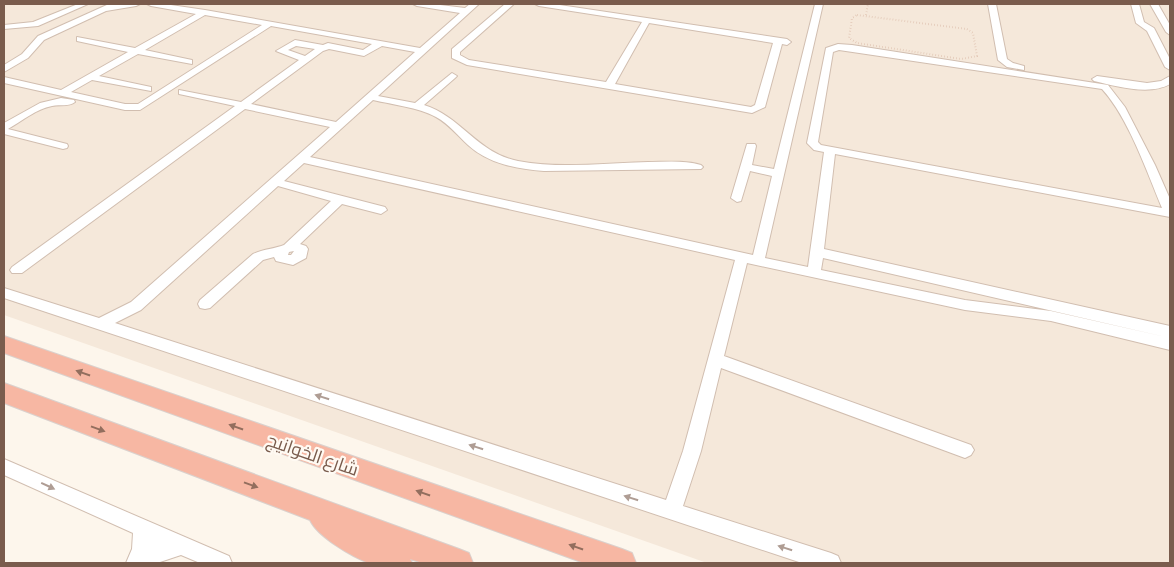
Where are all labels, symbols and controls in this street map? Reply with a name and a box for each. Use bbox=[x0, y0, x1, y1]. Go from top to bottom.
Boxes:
one-way arrow bbox=[75, 369, 90, 377]
one-way arrow bbox=[314, 393, 329, 400]
one-way arrow bbox=[229, 423, 244, 430]
one-way arrow bbox=[91, 426, 106, 433]
street label: شارع الخوانيج bbox=[264, 428, 362, 482]
one-way arrow bbox=[468, 443, 483, 451]
one-way arrow bbox=[244, 481, 259, 489]
one-way arrow bbox=[41, 482, 56, 490]
one-way arrow bbox=[415, 489, 430, 496]
one-way arrow bbox=[623, 493, 638, 501]
one-way arrow bbox=[568, 543, 583, 551]
one-way arrow bbox=[777, 544, 792, 552]

